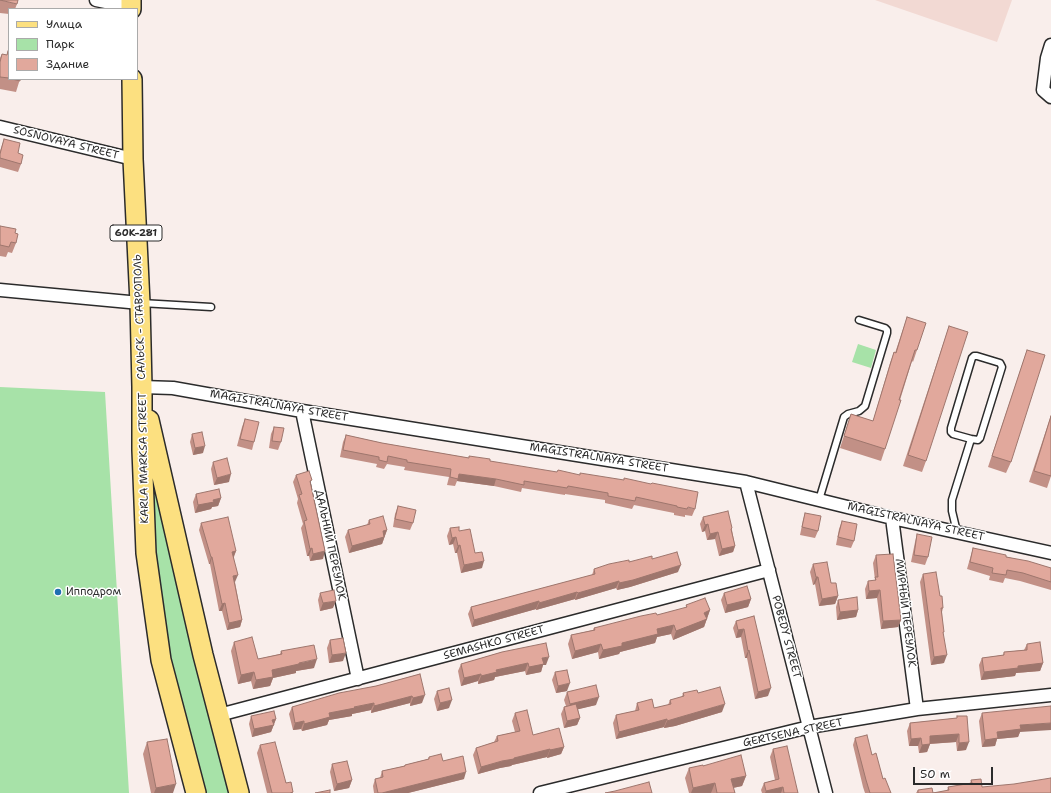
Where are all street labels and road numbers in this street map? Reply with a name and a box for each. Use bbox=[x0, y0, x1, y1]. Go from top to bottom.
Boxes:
street label: SOSNOVAYA STREET bbox=[12, 124, 120, 162]
road number: 60К-281 bbox=[110, 225, 162, 241]
street label: САЛЬСК - СТАВРОПОЛЬ bbox=[131, 254, 149, 380]
street label: MAGISTRALNAYA STREET bbox=[209, 387, 349, 425]
street label: KARLA MARKSA STREET bbox=[136, 392, 152, 524]
street label: MAGISTRALNAYA STREET bbox=[529, 441, 669, 475]
street label: ДАЛЬНИЙ ПЕРЕУЛОК bbox=[312, 488, 348, 602]
street label: MAGISTRALNAYA STREET bbox=[846, 500, 986, 544]
street label: МИРНЫЙ ПЕРЕУЛОК bbox=[892, 558, 918, 668]
street label: POBEDY STREET bbox=[769, 594, 803, 680]
street label: SEMASHKO STREET bbox=[442, 623, 546, 663]
street label: GERTSENA STREET bbox=[742, 716, 844, 750]

